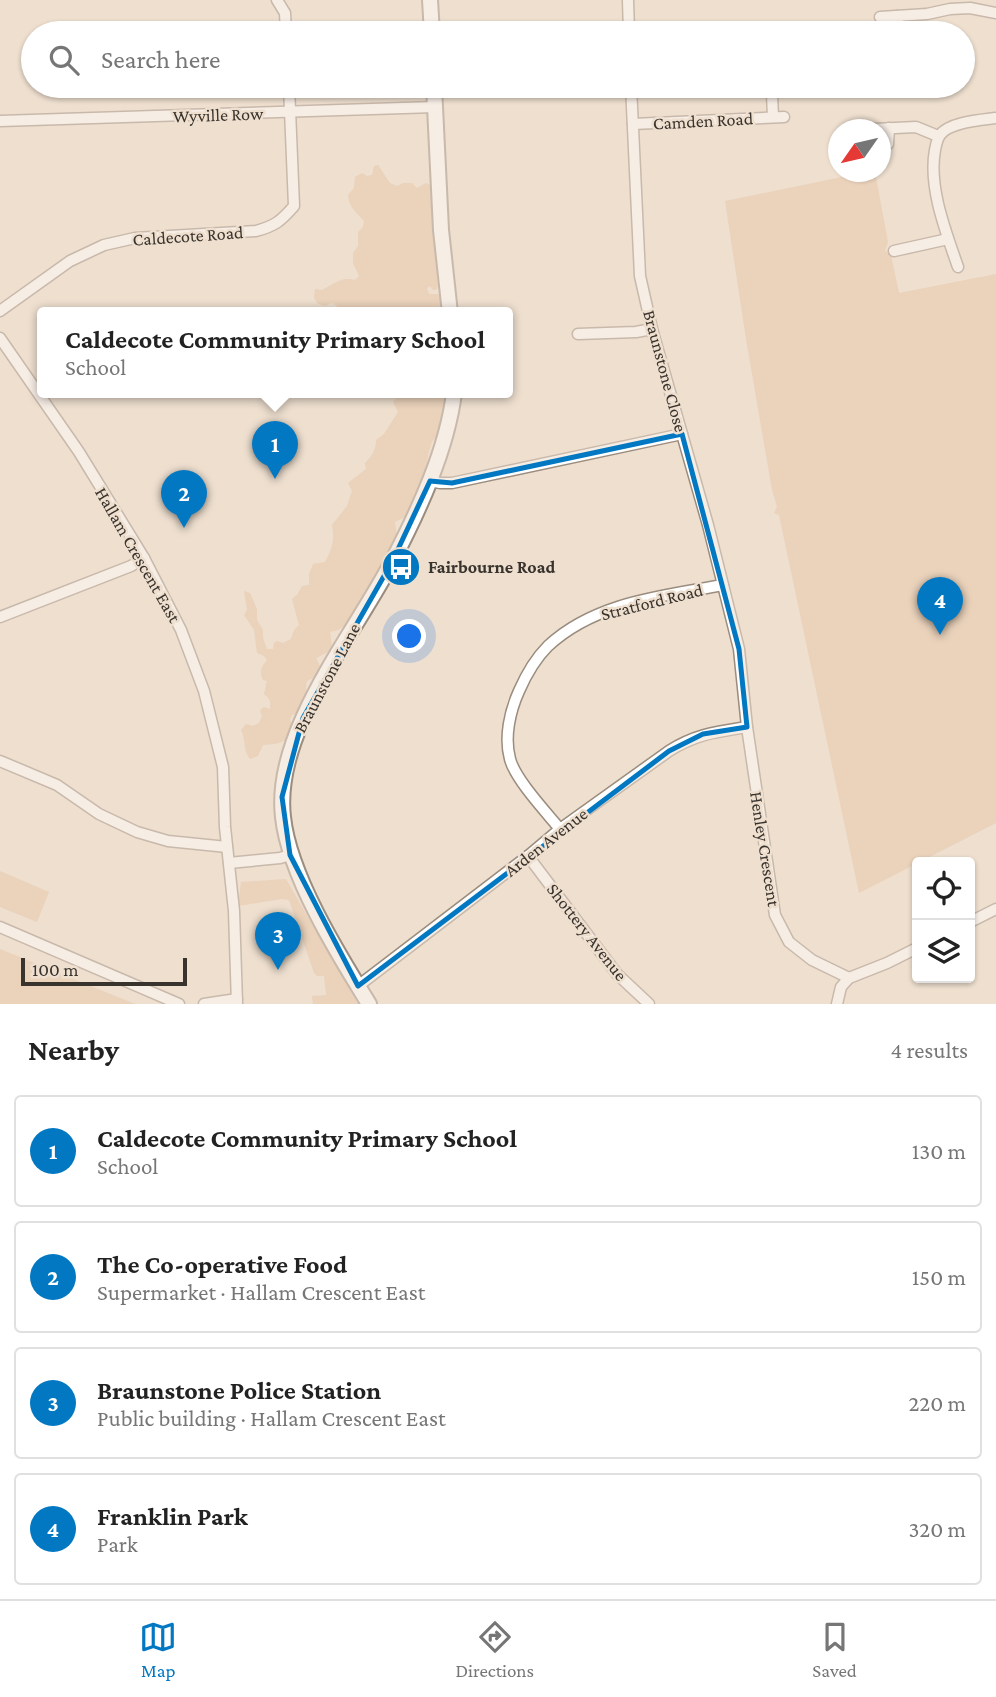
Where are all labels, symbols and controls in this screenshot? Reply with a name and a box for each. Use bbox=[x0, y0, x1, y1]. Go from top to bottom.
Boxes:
search box bbox=[21, 21, 975, 98]
icon: search bbox=[45, 41, 83, 79]
text: Search here bbox=[101, 45, 220, 74]
street label: Wyville Row bbox=[172, 103, 264, 127]
street label: Camden Road bbox=[652, 108, 754, 134]
north arrow bbox=[828, 119, 891, 182]
street label: Caldecote Road bbox=[132, 222, 245, 250]
popup bbox=[37, 307, 513, 398]
street label: Braunstone Close bbox=[639, 308, 691, 434]
text: Caldecote Community Primary School bbox=[65, 325, 485, 354]
text: School bbox=[65, 354, 126, 380]
pin: 1 bbox=[252, 421, 298, 479]
pin: 2 bbox=[161, 470, 207, 528]
street label: Hallam Crescent East bbox=[91, 484, 185, 627]
bus stop icon: Fairbourne Road bbox=[380, 546, 422, 588]
place label: Fairbourne Road bbox=[428, 557, 556, 577]
pin: 4 bbox=[917, 577, 963, 635]
street label: Stratford Road bbox=[599, 580, 705, 624]
your location bbox=[392, 619, 426, 653]
street label: Braunstone Lane bbox=[290, 620, 364, 736]
street label: Henley Crescent bbox=[746, 790, 784, 909]
street label: Arden Avenue bbox=[501, 803, 592, 881]
map controls bbox=[912, 857, 975, 983]
button: locate bbox=[912, 857, 975, 920]
street label: Shottery Avenue bbox=[543, 879, 631, 985]
pin: 3 bbox=[255, 912, 301, 970]
button: layers bbox=[912, 920, 975, 983]
scale bar bbox=[21, 955, 187, 987]
text: 100 m bbox=[32, 959, 79, 980]
text: Nearby bbox=[28, 1033, 119, 1066]
text: 4 results bbox=[890, 1037, 968, 1063]
text: Caldecote Community Primary School bbox=[97, 1124, 517, 1153]
text: 1 bbox=[49, 1138, 57, 1164]
text: 130 m bbox=[912, 1138, 966, 1164]
text: School bbox=[97, 1153, 158, 1179]
text: The Co-operative Food bbox=[97, 1250, 347, 1279]
text: 2 bbox=[47, 1264, 59, 1290]
text: 150 m bbox=[912, 1264, 966, 1290]
text: Supermarket · Hallam Crescent East bbox=[97, 1279, 425, 1305]
text: Braunstone Police Station bbox=[97, 1376, 381, 1405]
text: 3 bbox=[47, 1390, 59, 1416]
text: 220 m bbox=[908, 1390, 966, 1416]
text: Public building · Hallam Crescent East bbox=[97, 1405, 446, 1431]
text: Franklin Park bbox=[97, 1502, 248, 1531]
text: 4 bbox=[47, 1516, 59, 1542]
text: 320 m bbox=[908, 1516, 966, 1542]
text: Park bbox=[97, 1531, 138, 1557]
tab: Map bbox=[139, 1618, 177, 1681]
tab: Directions bbox=[455, 1618, 534, 1681]
tab: Saved bbox=[812, 1618, 857, 1681]

